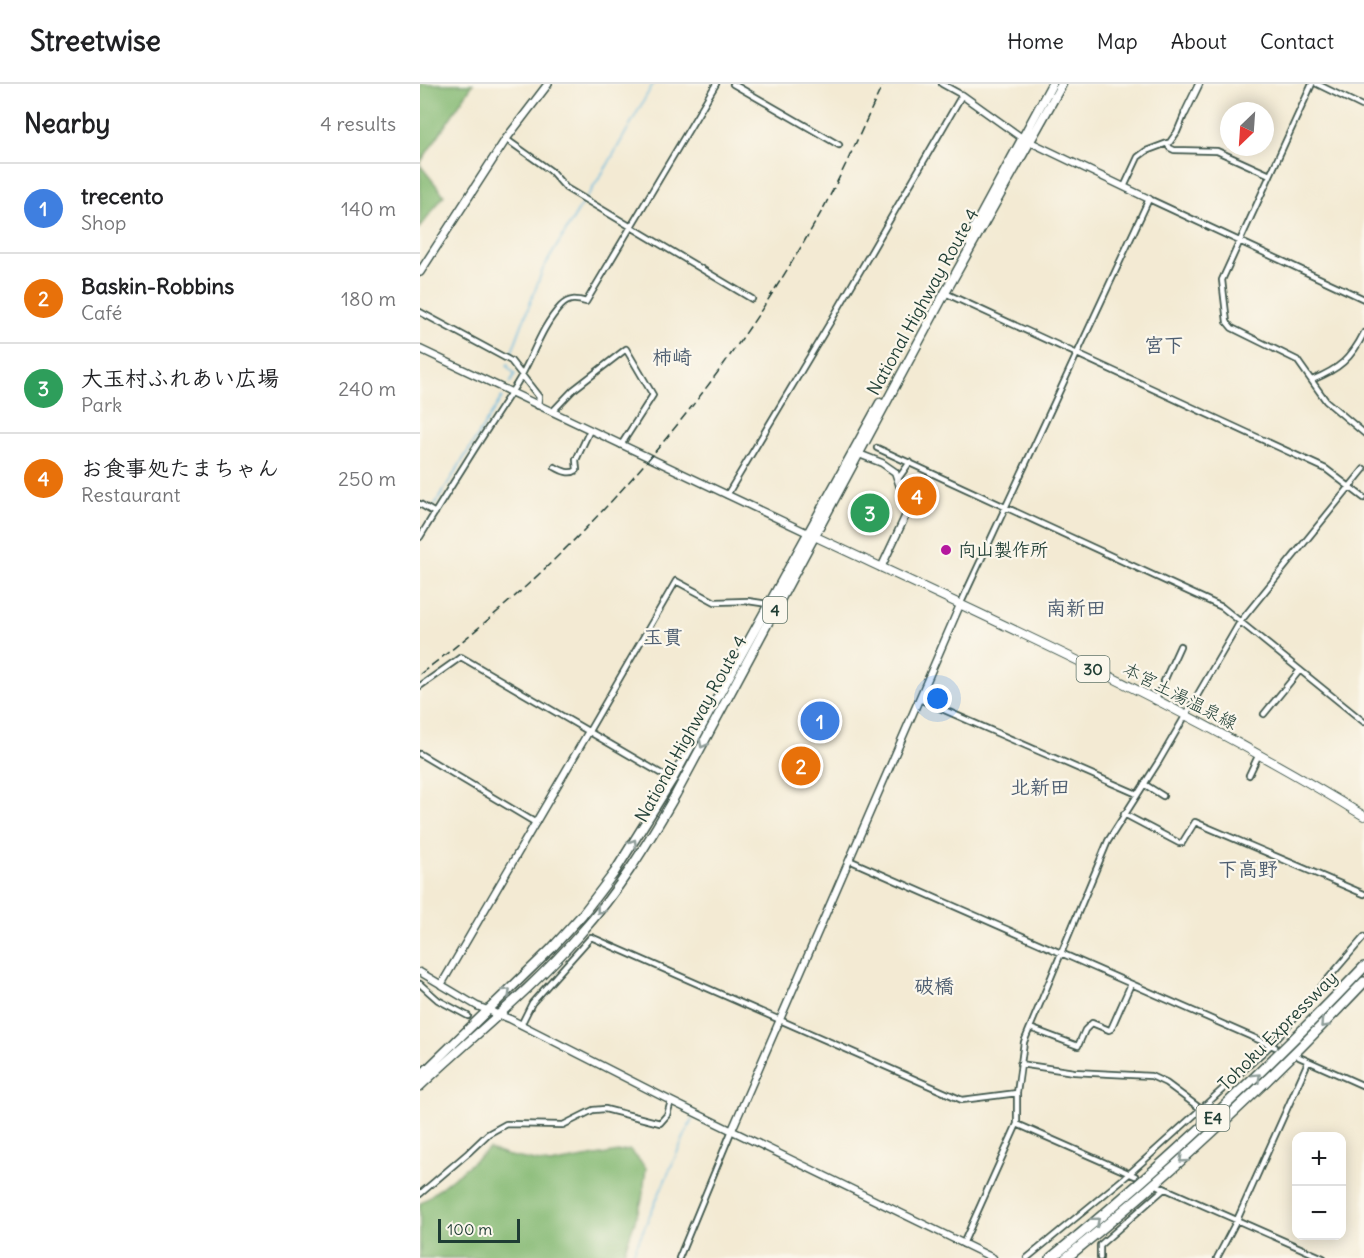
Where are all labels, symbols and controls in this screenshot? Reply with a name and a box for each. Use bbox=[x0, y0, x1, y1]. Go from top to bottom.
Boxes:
text: Streetwise bbox=[30, 23, 161, 59]
text: Home bbox=[1007, 28, 1064, 55]
text: Map bbox=[1097, 28, 1138, 55]
text: About bbox=[1171, 28, 1227, 55]
text: Contact bbox=[1260, 28, 1334, 55]
north arrow bbox=[1220, 102, 1274, 156]
text: Nearby bbox=[24, 107, 110, 140]
text: 4 results bbox=[320, 111, 396, 136]
text: trecento bbox=[81, 182, 164, 210]
text: 1 bbox=[40, 196, 47, 221]
text: 140 m bbox=[341, 196, 396, 221]
street label: National Highway Route 4 bbox=[862, 204, 984, 399]
text: Shop bbox=[81, 210, 126, 235]
text: Baskin-Robbins bbox=[81, 272, 234, 300]
text: 2 bbox=[38, 286, 49, 311]
text: 180 m bbox=[341, 286, 396, 311]
text: Café bbox=[81, 300, 122, 325]
district label: 宮下 bbox=[1144, 332, 1184, 357]
district label: 柿崎 bbox=[652, 344, 692, 369]
text: 大玉村ふれあい広場 bbox=[81, 364, 279, 392]
text: 3 bbox=[38, 376, 49, 401]
text: 240 m bbox=[338, 376, 396, 401]
text: Park bbox=[81, 392, 122, 417]
text: お食事処たまちゃん bbox=[81, 454, 279, 482]
text: 4 bbox=[38, 466, 49, 491]
text: 250 m bbox=[338, 466, 396, 491]
pin: 4 bbox=[898, 474, 936, 518]
text: Restaurant bbox=[81, 482, 180, 507]
pin: 3 bbox=[850, 490, 890, 536]
place label: 向山製作所 bbox=[958, 538, 1048, 561]
marker: 向山製作所 bbox=[939, 543, 953, 557]
district label: 南新田 bbox=[1046, 595, 1106, 620]
road number: 4 bbox=[763, 597, 787, 623]
district label: 玉貫 bbox=[643, 624, 683, 649]
street label: National Highway Route 4 bbox=[630, 631, 752, 826]
road number: 30 bbox=[1076, 656, 1110, 682]
street label: 本宮土湯温泉線 bbox=[1119, 657, 1242, 734]
your location bbox=[923, 684, 952, 713]
pin: 1 bbox=[800, 698, 840, 744]
one-way arrow bbox=[699, 738, 710, 749]
pin: 2 bbox=[782, 744, 820, 788]
district label: 北新田 bbox=[1010, 774, 1070, 799]
one-way arrow bbox=[625, 839, 637, 849]
district label: 下高野 bbox=[1218, 856, 1278, 881]
one-way arrow bbox=[596, 903, 607, 914]
street label: Tohoku Expressway bbox=[1213, 966, 1342, 1095]
district label: 破橋 bbox=[914, 973, 954, 998]
one-way arrow bbox=[500, 988, 511, 999]
one-way arrow bbox=[1320, 1016, 1331, 1027]
one-way arrow bbox=[1249, 1073, 1260, 1084]
road number: E4 bbox=[1196, 1105, 1230, 1131]
map controls bbox=[1292, 1132, 1346, 1240]
button: + bbox=[1292, 1132, 1346, 1186]
one-way arrow bbox=[1179, 1152, 1190, 1163]
button: − bbox=[1292, 1186, 1346, 1240]
scale bar bbox=[438, 1216, 520, 1244]
one-way arrow bbox=[1089, 1217, 1100, 1228]
text: 100 m bbox=[447, 1219, 492, 1239]

